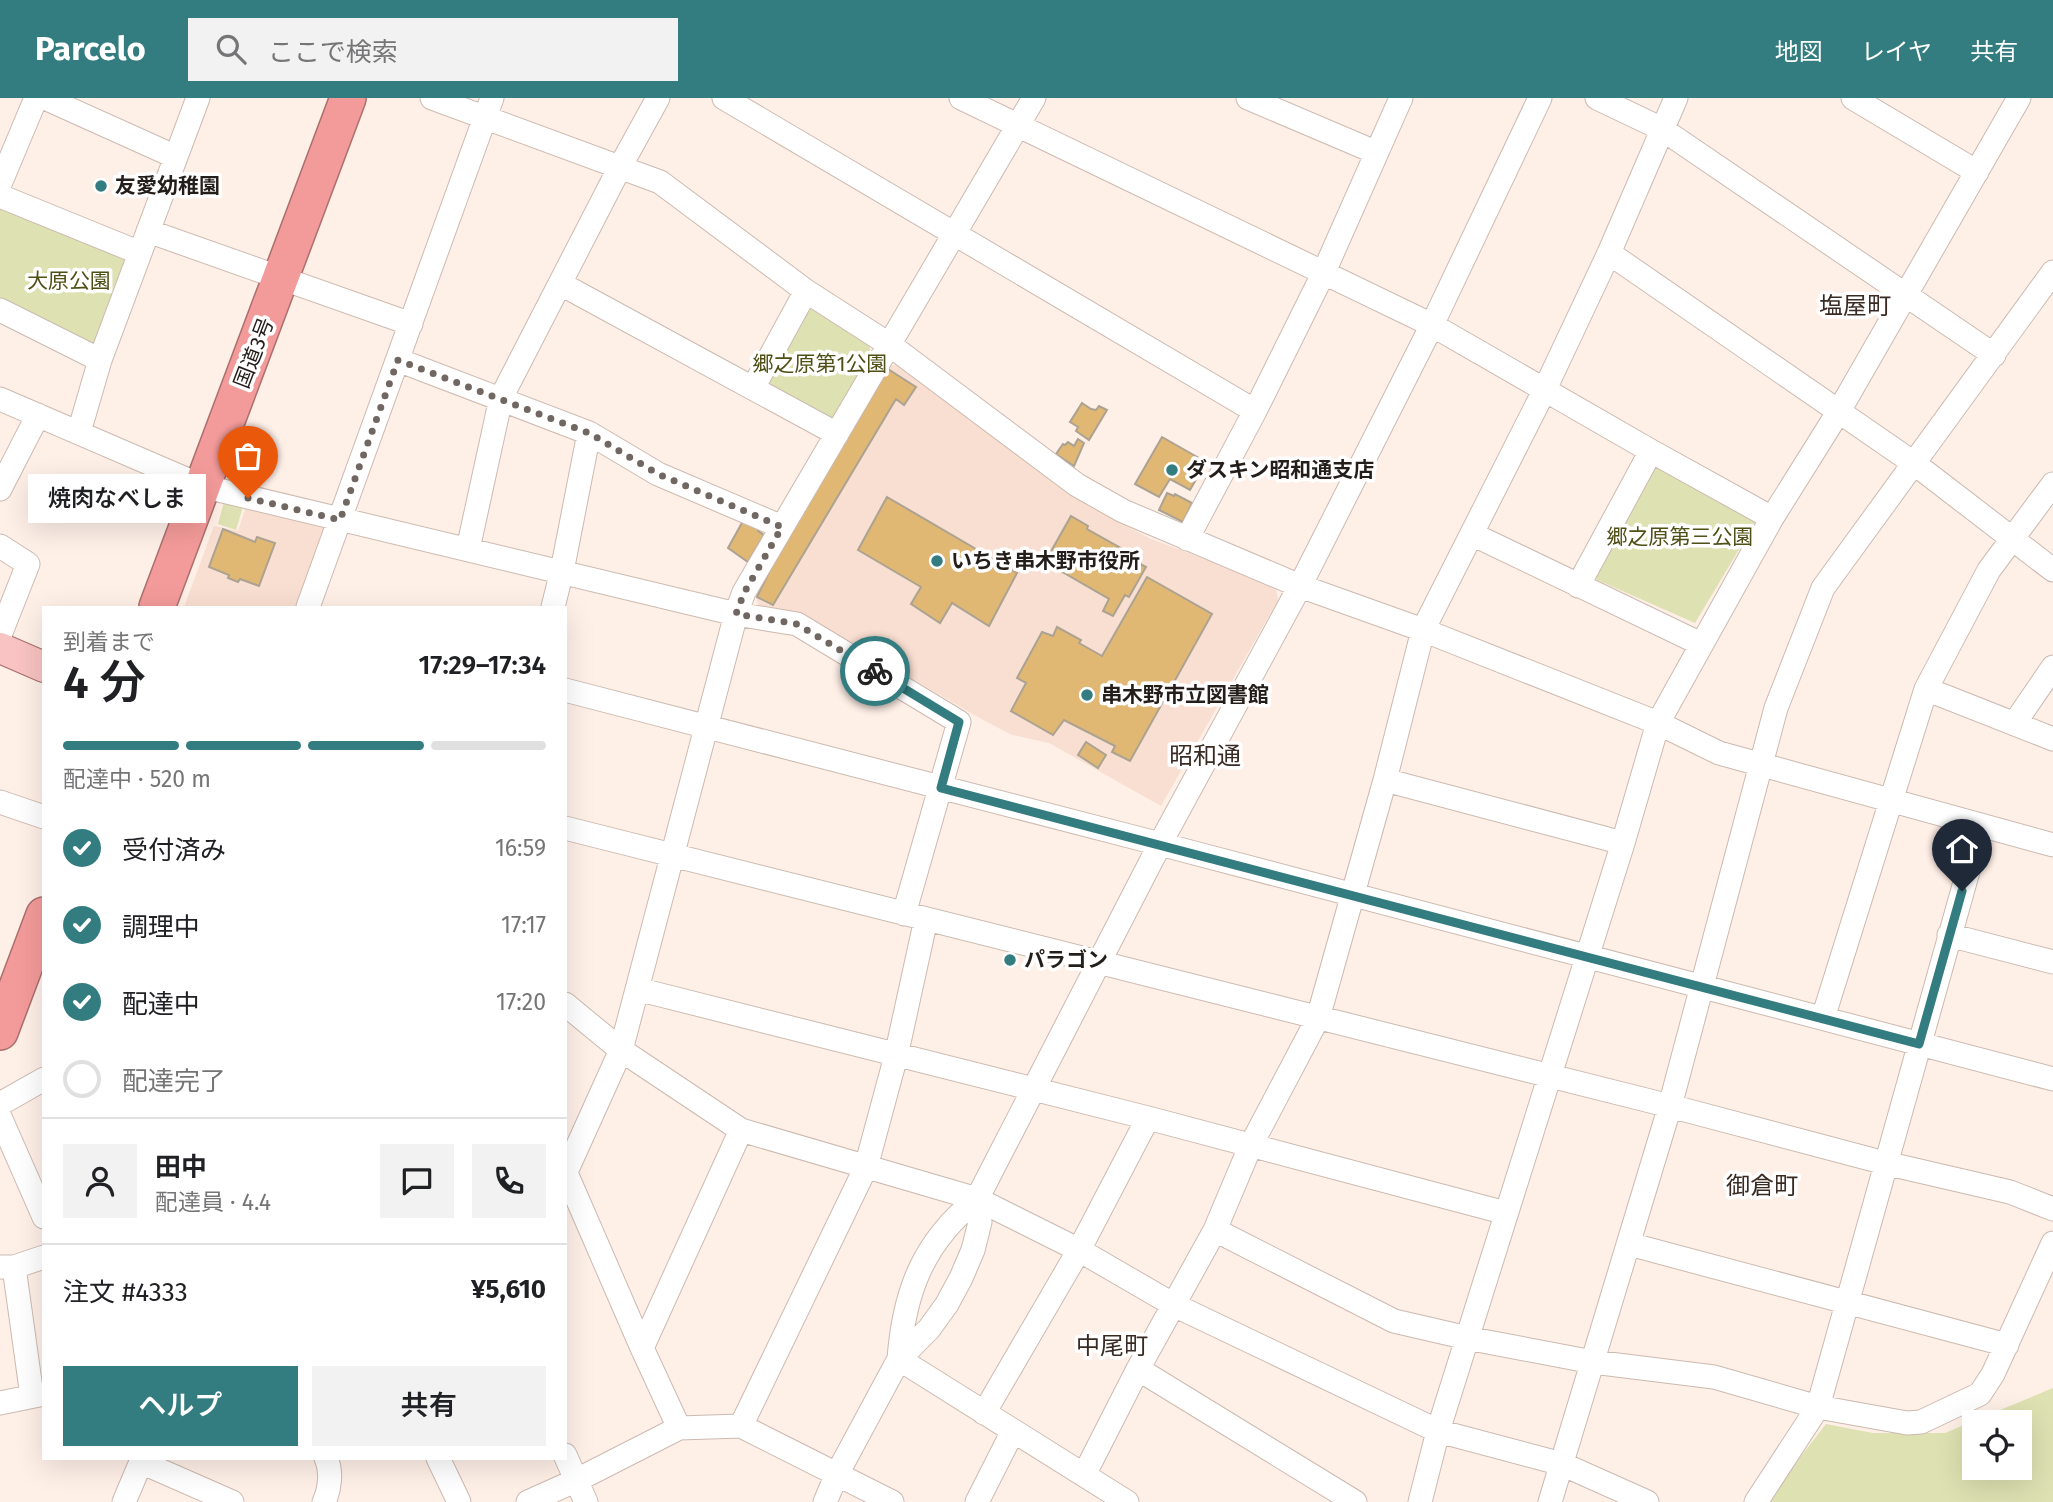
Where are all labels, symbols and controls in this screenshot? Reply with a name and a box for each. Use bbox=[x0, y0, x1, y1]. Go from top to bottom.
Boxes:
search box bbox=[188, 18, 678, 81]
text: Parcelo bbox=[35, 29, 146, 69]
icon: search bbox=[212, 30, 250, 68]
text: ここで検索 bbox=[268, 37, 398, 68]
text: 地図 bbox=[1775, 38, 1823, 66]
text: レイヤ bbox=[1861, 38, 1932, 66]
text: 共有 bbox=[1970, 38, 2018, 66]
place label: 友愛幼稚園 bbox=[115, 173, 220, 199]
marker: 友愛幼稚園 bbox=[93, 178, 109, 194]
park label: 大原公園 bbox=[27, 268, 111, 294]
district label: 塩屋町 bbox=[1819, 292, 1891, 320]
street label: 国道3号 bbox=[229, 314, 279, 392]
park label: 郷之原第1公園 bbox=[752, 351, 888, 377]
pin bbox=[218, 426, 278, 498]
icon: bag bbox=[229, 437, 267, 475]
place label: ダスキン昭和通支店 bbox=[1186, 457, 1374, 483]
marker: ダスキン昭和通支店 bbox=[1164, 462, 1180, 478]
callout: 焼肉なべしま bbox=[28, 474, 206, 522]
text: 焼肉なべしま bbox=[48, 484, 186, 512]
park label: 郷之原第三公園 bbox=[1607, 524, 1754, 550]
place label: いちき串木野市役所 bbox=[951, 548, 1140, 574]
marker: いちき串木野市役所 bbox=[929, 553, 945, 569]
text: 到着まで bbox=[63, 628, 155, 656]
courier bbox=[840, 636, 910, 706]
text: 17:29–17:34 bbox=[419, 650, 546, 681]
icon: bike bbox=[856, 652, 894, 690]
text: 4 分 bbox=[63, 655, 146, 710]
place label: 串木野市立図書館 bbox=[1101, 682, 1269, 708]
marker: 串木野市立図書館 bbox=[1079, 687, 1095, 703]
district label: 昭和通 bbox=[1169, 742, 1241, 770]
text: 配達中 · 520 m bbox=[63, 765, 211, 793]
pin bbox=[1932, 819, 1992, 891]
icon: check bbox=[63, 829, 101, 867]
icon: home bbox=[1943, 830, 1981, 868]
text: 16:59 bbox=[495, 834, 546, 862]
text: 受付済み bbox=[122, 835, 226, 866]
icon: check bbox=[63, 906, 101, 944]
text: 17:17 bbox=[501, 911, 546, 939]
text: 調理中 bbox=[122, 912, 200, 943]
place label: パラゴン bbox=[1024, 947, 1108, 973]
marker: パラゴン bbox=[1002, 952, 1018, 968]
icon: check bbox=[63, 983, 101, 1021]
text: 17:20 bbox=[496, 988, 546, 1016]
text: 配達中 bbox=[122, 989, 200, 1020]
text: 配達完了 bbox=[122, 1066, 226, 1097]
button: person bbox=[63, 1144, 137, 1218]
button: chat bbox=[380, 1144, 454, 1218]
button: phone bbox=[472, 1144, 546, 1218]
text: 田中 bbox=[155, 1152, 207, 1183]
district label: 御倉町 bbox=[1726, 1172, 1798, 1200]
text: 配達員 · 4.4 bbox=[155, 1188, 271, 1216]
text: ¥5,610 bbox=[471, 1274, 546, 1305]
text: 注文 #4333 bbox=[63, 1277, 188, 1308]
district label: 中尾町 bbox=[1076, 1332, 1148, 1360]
button: ヘルプ bbox=[63, 1366, 298, 1446]
button: 共有 bbox=[312, 1366, 546, 1446]
map controls bbox=[1962, 1410, 2032, 1480]
button: locate bbox=[1962, 1410, 2032, 1480]

